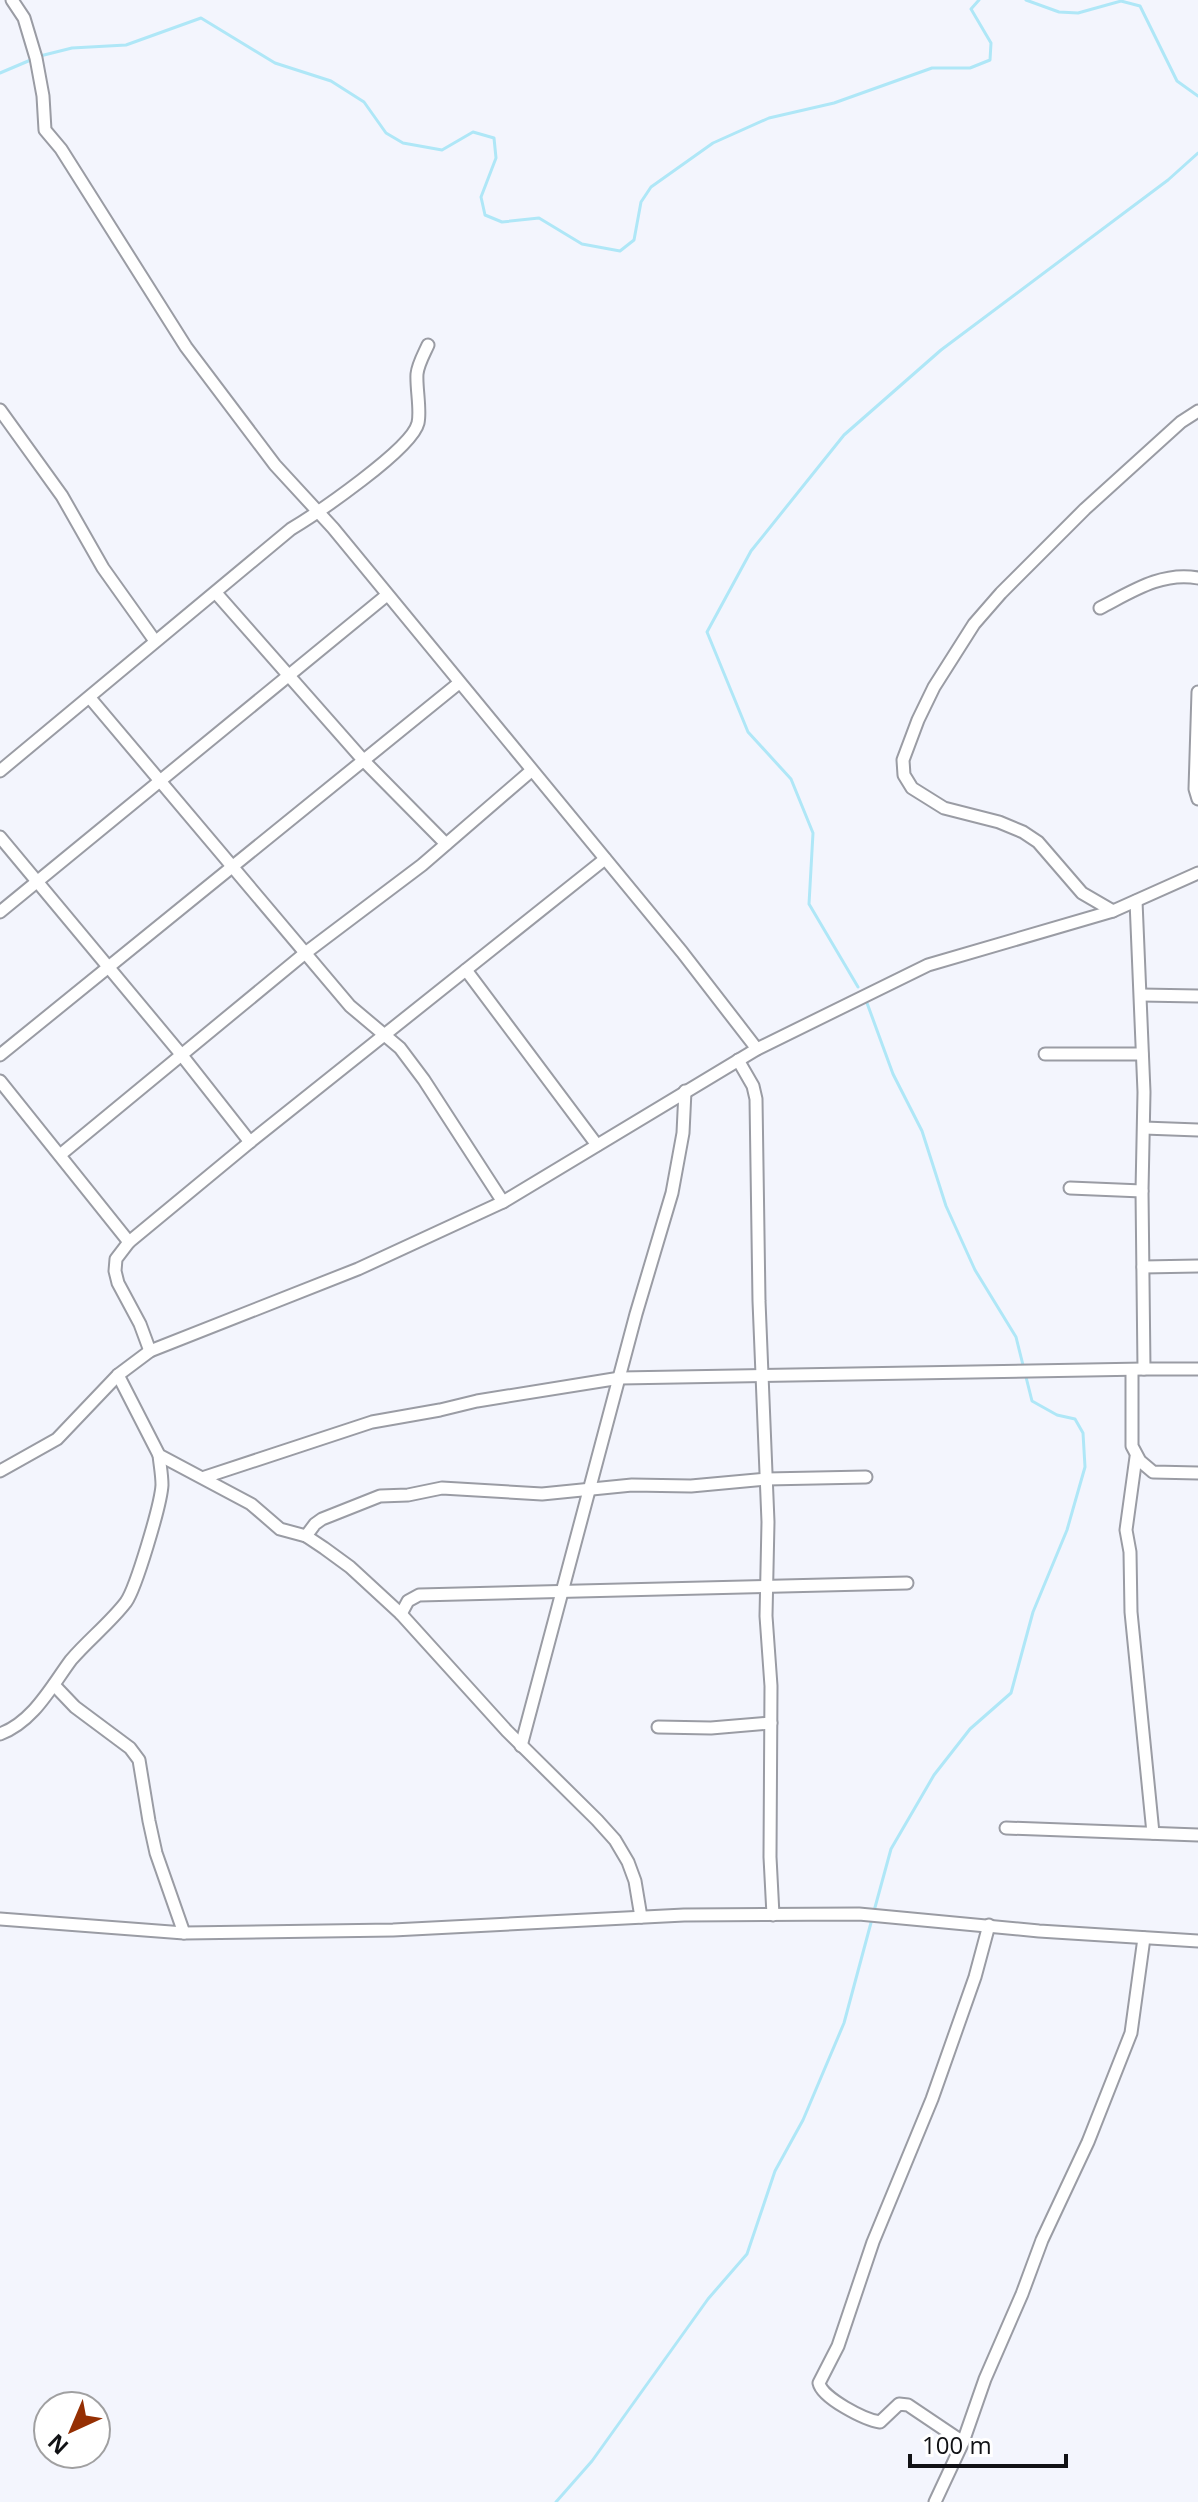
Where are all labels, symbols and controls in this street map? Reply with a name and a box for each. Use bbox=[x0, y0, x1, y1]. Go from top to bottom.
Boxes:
north arrow bbox=[32, 2390, 112, 2470]
scale bar bbox=[910, 2418, 1066, 2468]
text: N bbox=[41, 2428, 74, 2462]
text: 100 m bbox=[922, 2428, 992, 2461]

